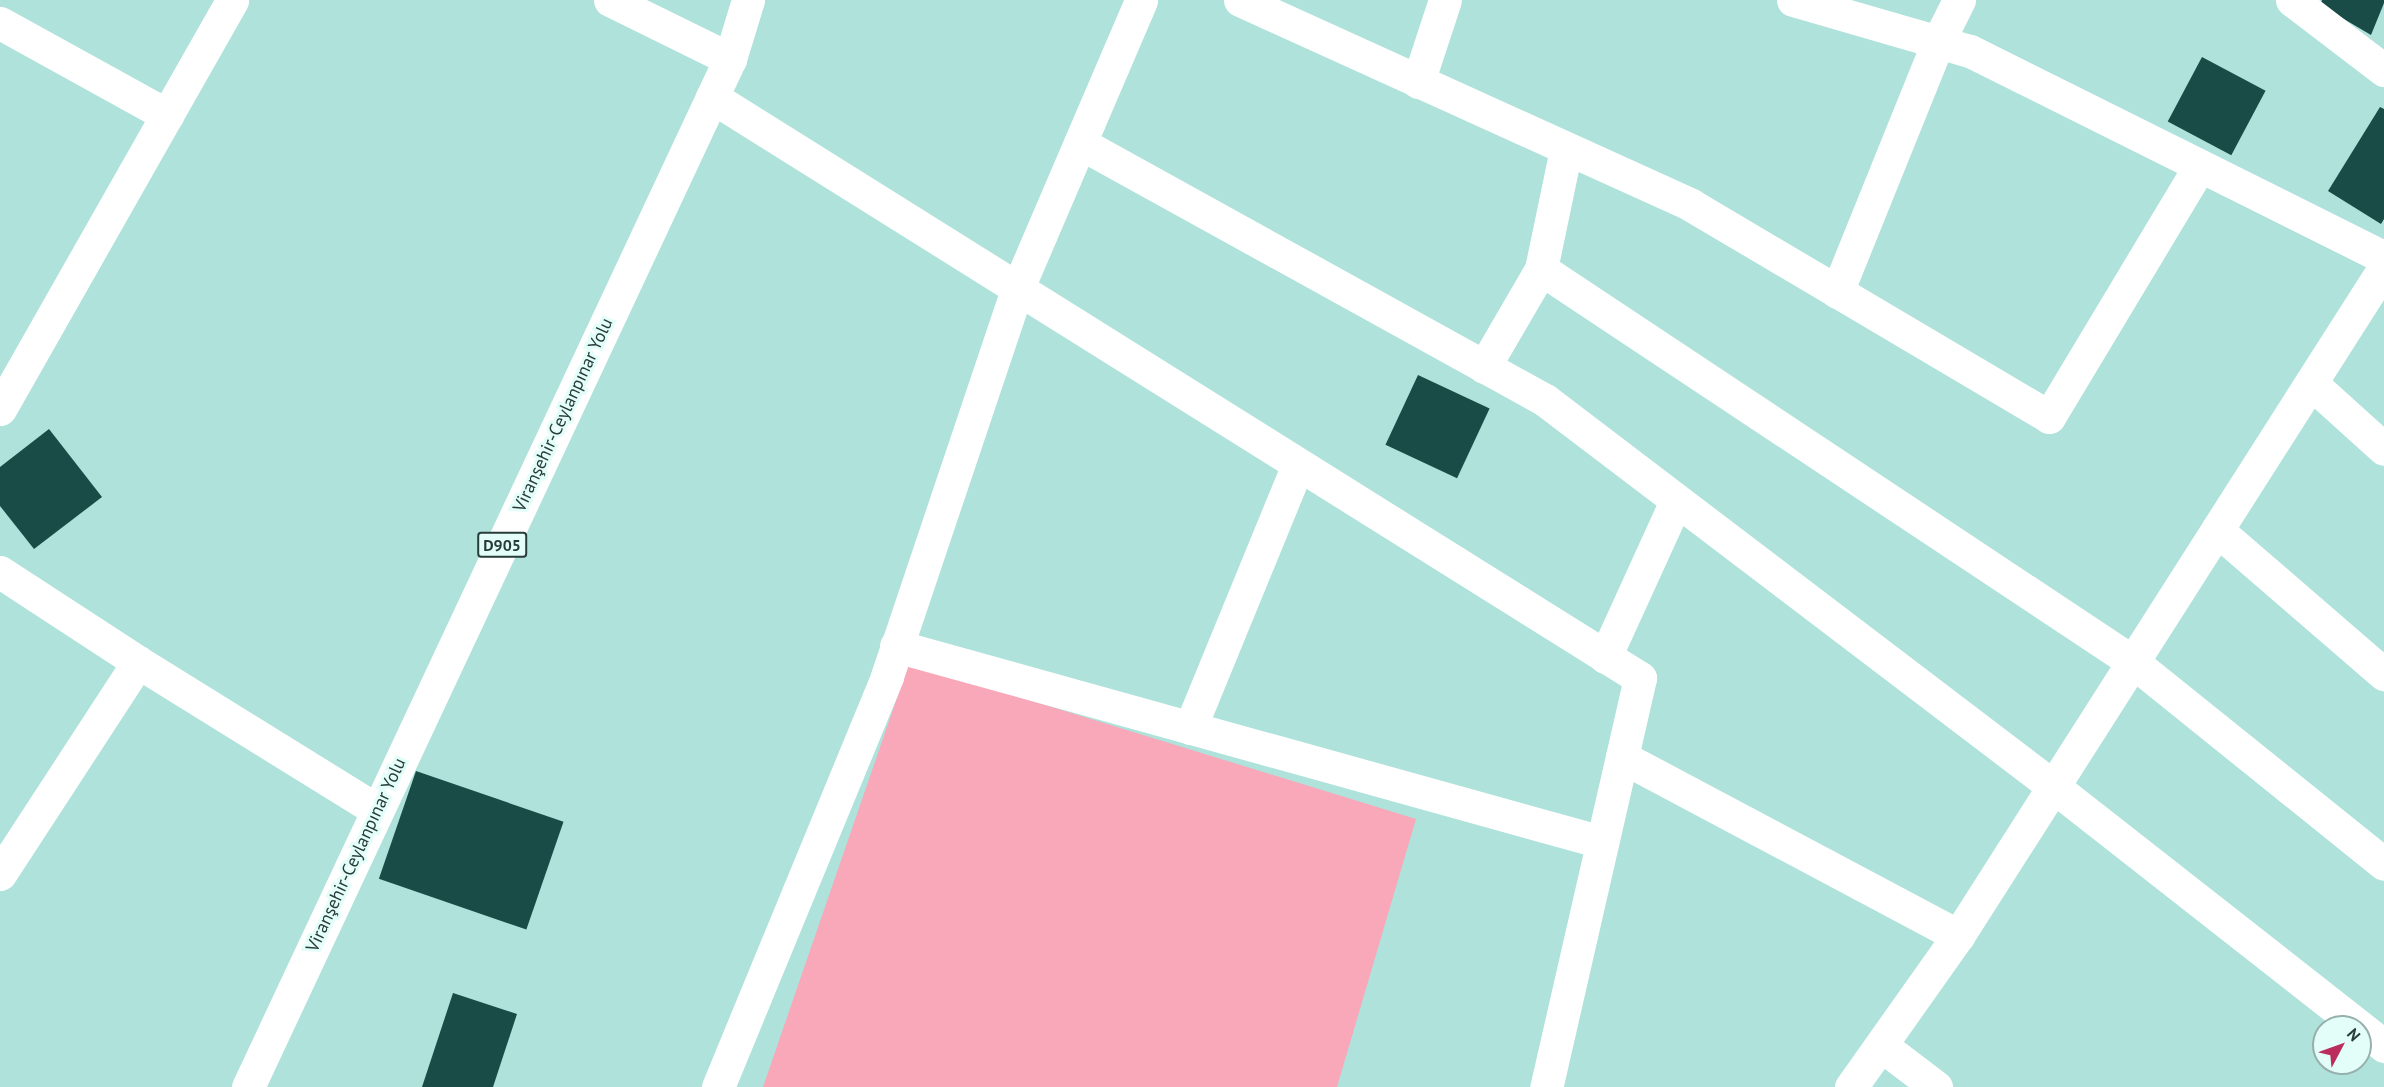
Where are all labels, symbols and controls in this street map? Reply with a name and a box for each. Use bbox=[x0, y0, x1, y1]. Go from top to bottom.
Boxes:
street label: Viranşehir-Ceylanpınar Yolu bbox=[508, 314, 618, 516]
road number: D905 bbox=[476, 532, 528, 558]
street label: Viranşehir-Ceylanpınar Yolu bbox=[301, 754, 411, 956]
north arrow bbox=[2312, 1015, 2372, 1075]
text: N bbox=[2343, 1024, 2365, 1045]

